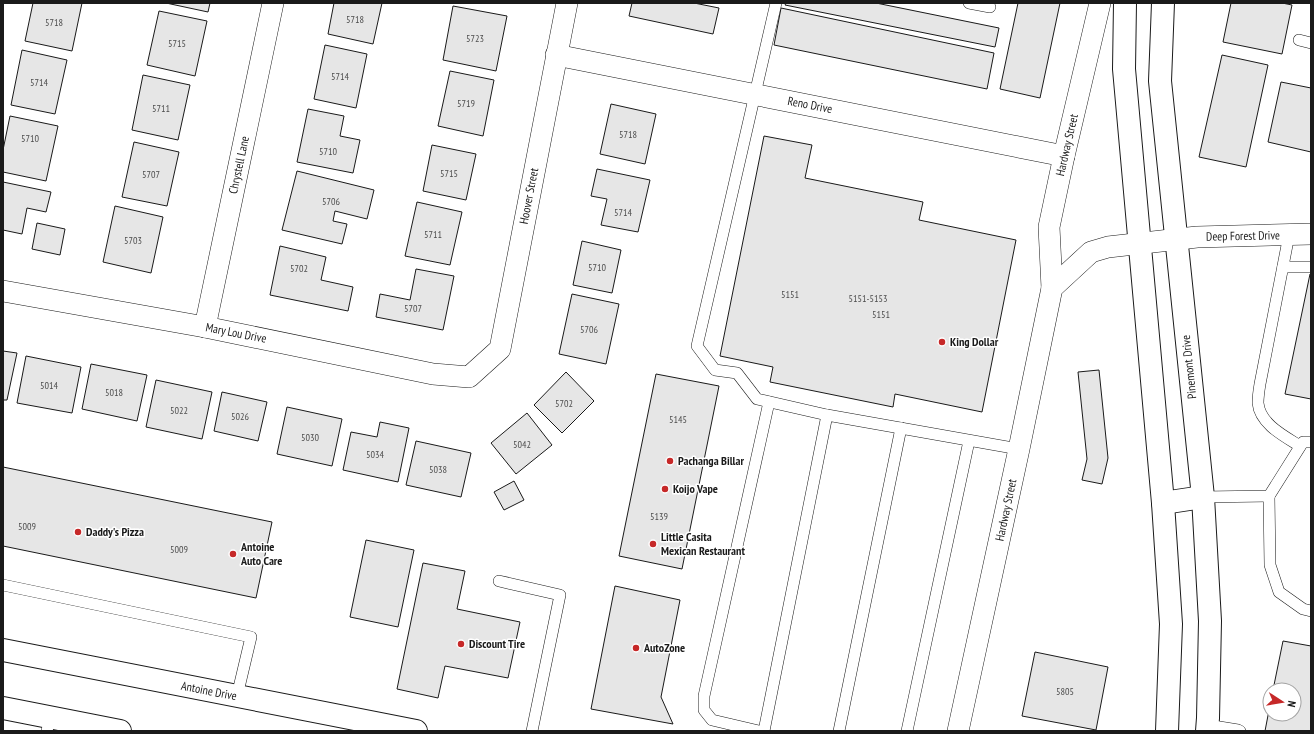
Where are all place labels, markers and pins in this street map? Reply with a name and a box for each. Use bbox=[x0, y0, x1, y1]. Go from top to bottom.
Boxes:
place label: King Dollar bbox=[950, 334, 999, 349]
marker: King Dollar bbox=[937, 337, 947, 347]
place label: Pachanga Billar bbox=[678, 453, 744, 468]
marker: Pachanga Billar bbox=[665, 456, 675, 466]
place label: Koijo Vape bbox=[673, 481, 718, 496]
marker: Koijo Vape bbox=[660, 484, 670, 494]
place label: Daddy's Pizza bbox=[86, 524, 144, 539]
marker: Daddy's Pizza bbox=[73, 527, 83, 537]
place label: Little Casita Mexican Restaurant bbox=[661, 529, 745, 558]
place label: Antoine Auto Care bbox=[240, 539, 283, 568]
marker: Little Casita Mexican Restaurant bbox=[648, 539, 658, 549]
marker: Antoine Auto Care bbox=[228, 549, 238, 559]
place label: Discount Tire bbox=[469, 636, 525, 651]
marker: Discount Tire bbox=[456, 639, 466, 649]
place label: AutoZone bbox=[643, 640, 685, 655]
marker: AutoZone bbox=[631, 643, 641, 653]

